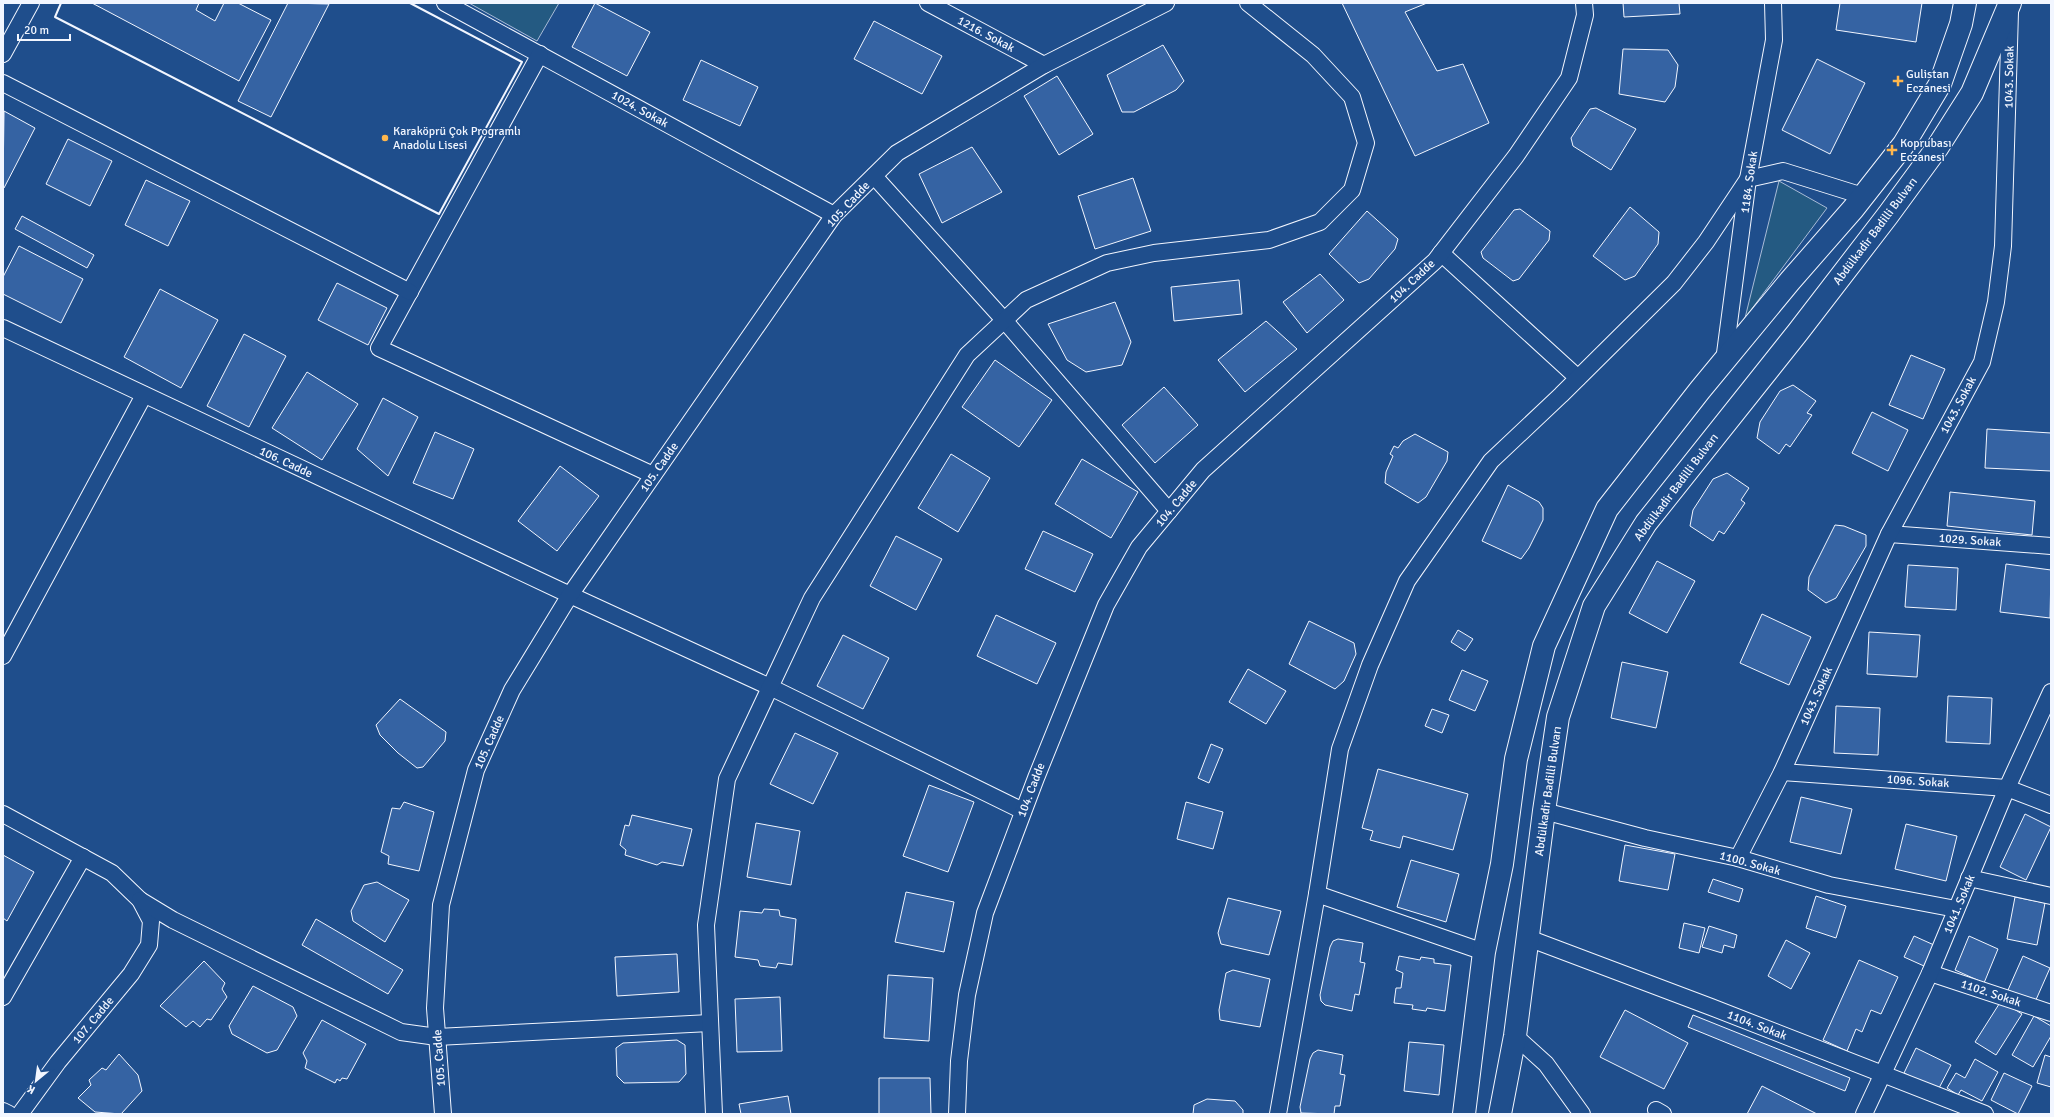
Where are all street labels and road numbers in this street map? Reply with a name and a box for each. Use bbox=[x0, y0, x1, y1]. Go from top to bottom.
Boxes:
street label: 1216. Sokak bbox=[955, 13, 1017, 56]
street label: 1043. Sokak bbox=[2001, 46, 2018, 109]
street label: 1024. Sokak bbox=[609, 88, 671, 131]
street label: 1184. Sokak bbox=[1738, 150, 1761, 214]
street label: Abdülkadir Badilli Bulvarı bbox=[1830, 174, 1921, 288]
street label: 105. Cadde bbox=[823, 178, 873, 230]
street label: 104. Cadde bbox=[1386, 256, 1438, 306]
street label: 1043. Sokak bbox=[1937, 374, 1980, 436]
street label: Abdülkadir Badilli Bulvarı bbox=[1631, 430, 1722, 544]
street label: 105. Cadde bbox=[637, 440, 682, 495]
street label: 106. Cadde bbox=[257, 444, 315, 481]
street label: 104. Cadde bbox=[1152, 477, 1201, 530]
street label: 1029. Sokak bbox=[1938, 531, 2002, 550]
street label: 1043. Sokak bbox=[1797, 664, 1836, 728]
street label: 105. Cadde bbox=[471, 713, 508, 771]
street label: Abdülkadir Badilli Bulvarı bbox=[1532, 725, 1565, 857]
street label: 104. Cadde bbox=[1014, 761, 1049, 820]
street label: 1096. Sokak bbox=[1886, 772, 1950, 791]
street label: 1100. Sokak bbox=[1718, 848, 1782, 879]
street label: 1041. Sokak bbox=[1940, 872, 1979, 936]
street label: 1102. Sokak bbox=[1959, 977, 2023, 1010]
street label: 107. Cadde bbox=[69, 994, 118, 1047]
street label: 1104. Sokak bbox=[1725, 1007, 1789, 1044]
street label: 105. Cadde bbox=[430, 1029, 449, 1087]

